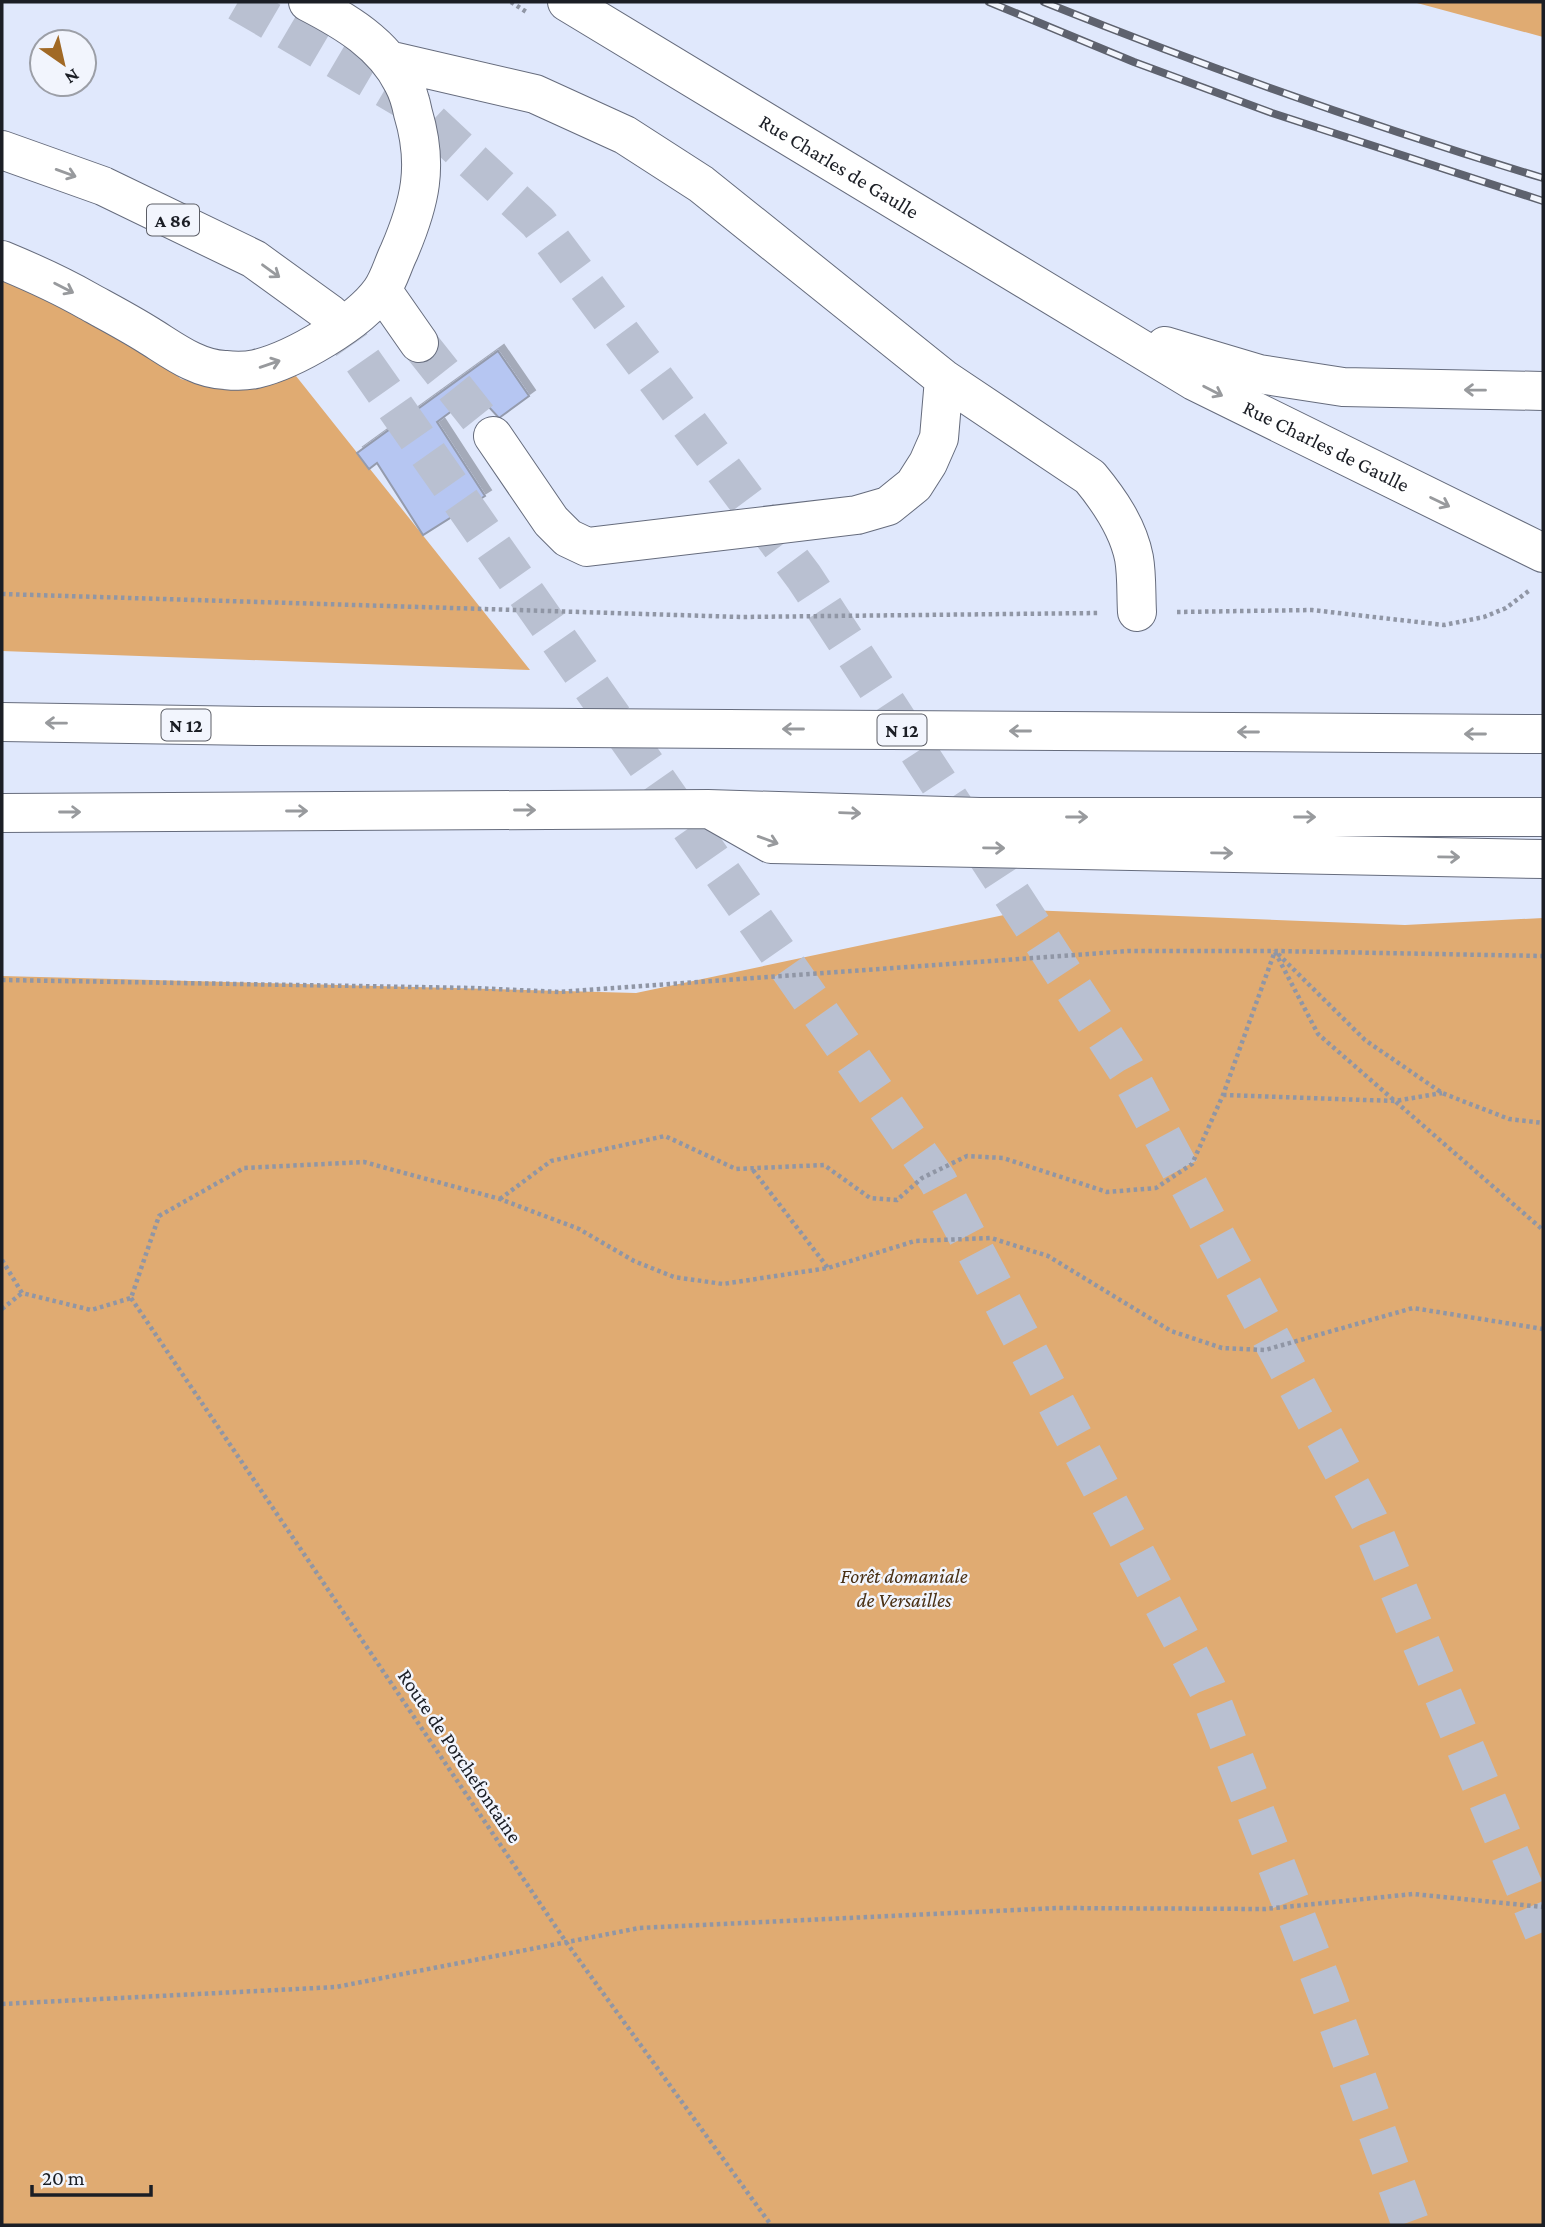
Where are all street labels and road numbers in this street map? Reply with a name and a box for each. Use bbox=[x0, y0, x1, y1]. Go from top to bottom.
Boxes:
street label: Rue Charles de Gaulle bbox=[755, 109, 923, 224]
road number: A 86 bbox=[147, 204, 199, 235]
street label: Rue Charles de Gaulle bbox=[1239, 395, 1413, 497]
road number: N 12 bbox=[162, 710, 210, 740]
road number: N 12 bbox=[878, 715, 926, 746]
street label: Route de Porchefontaine bbox=[393, 1665, 527, 1847]

